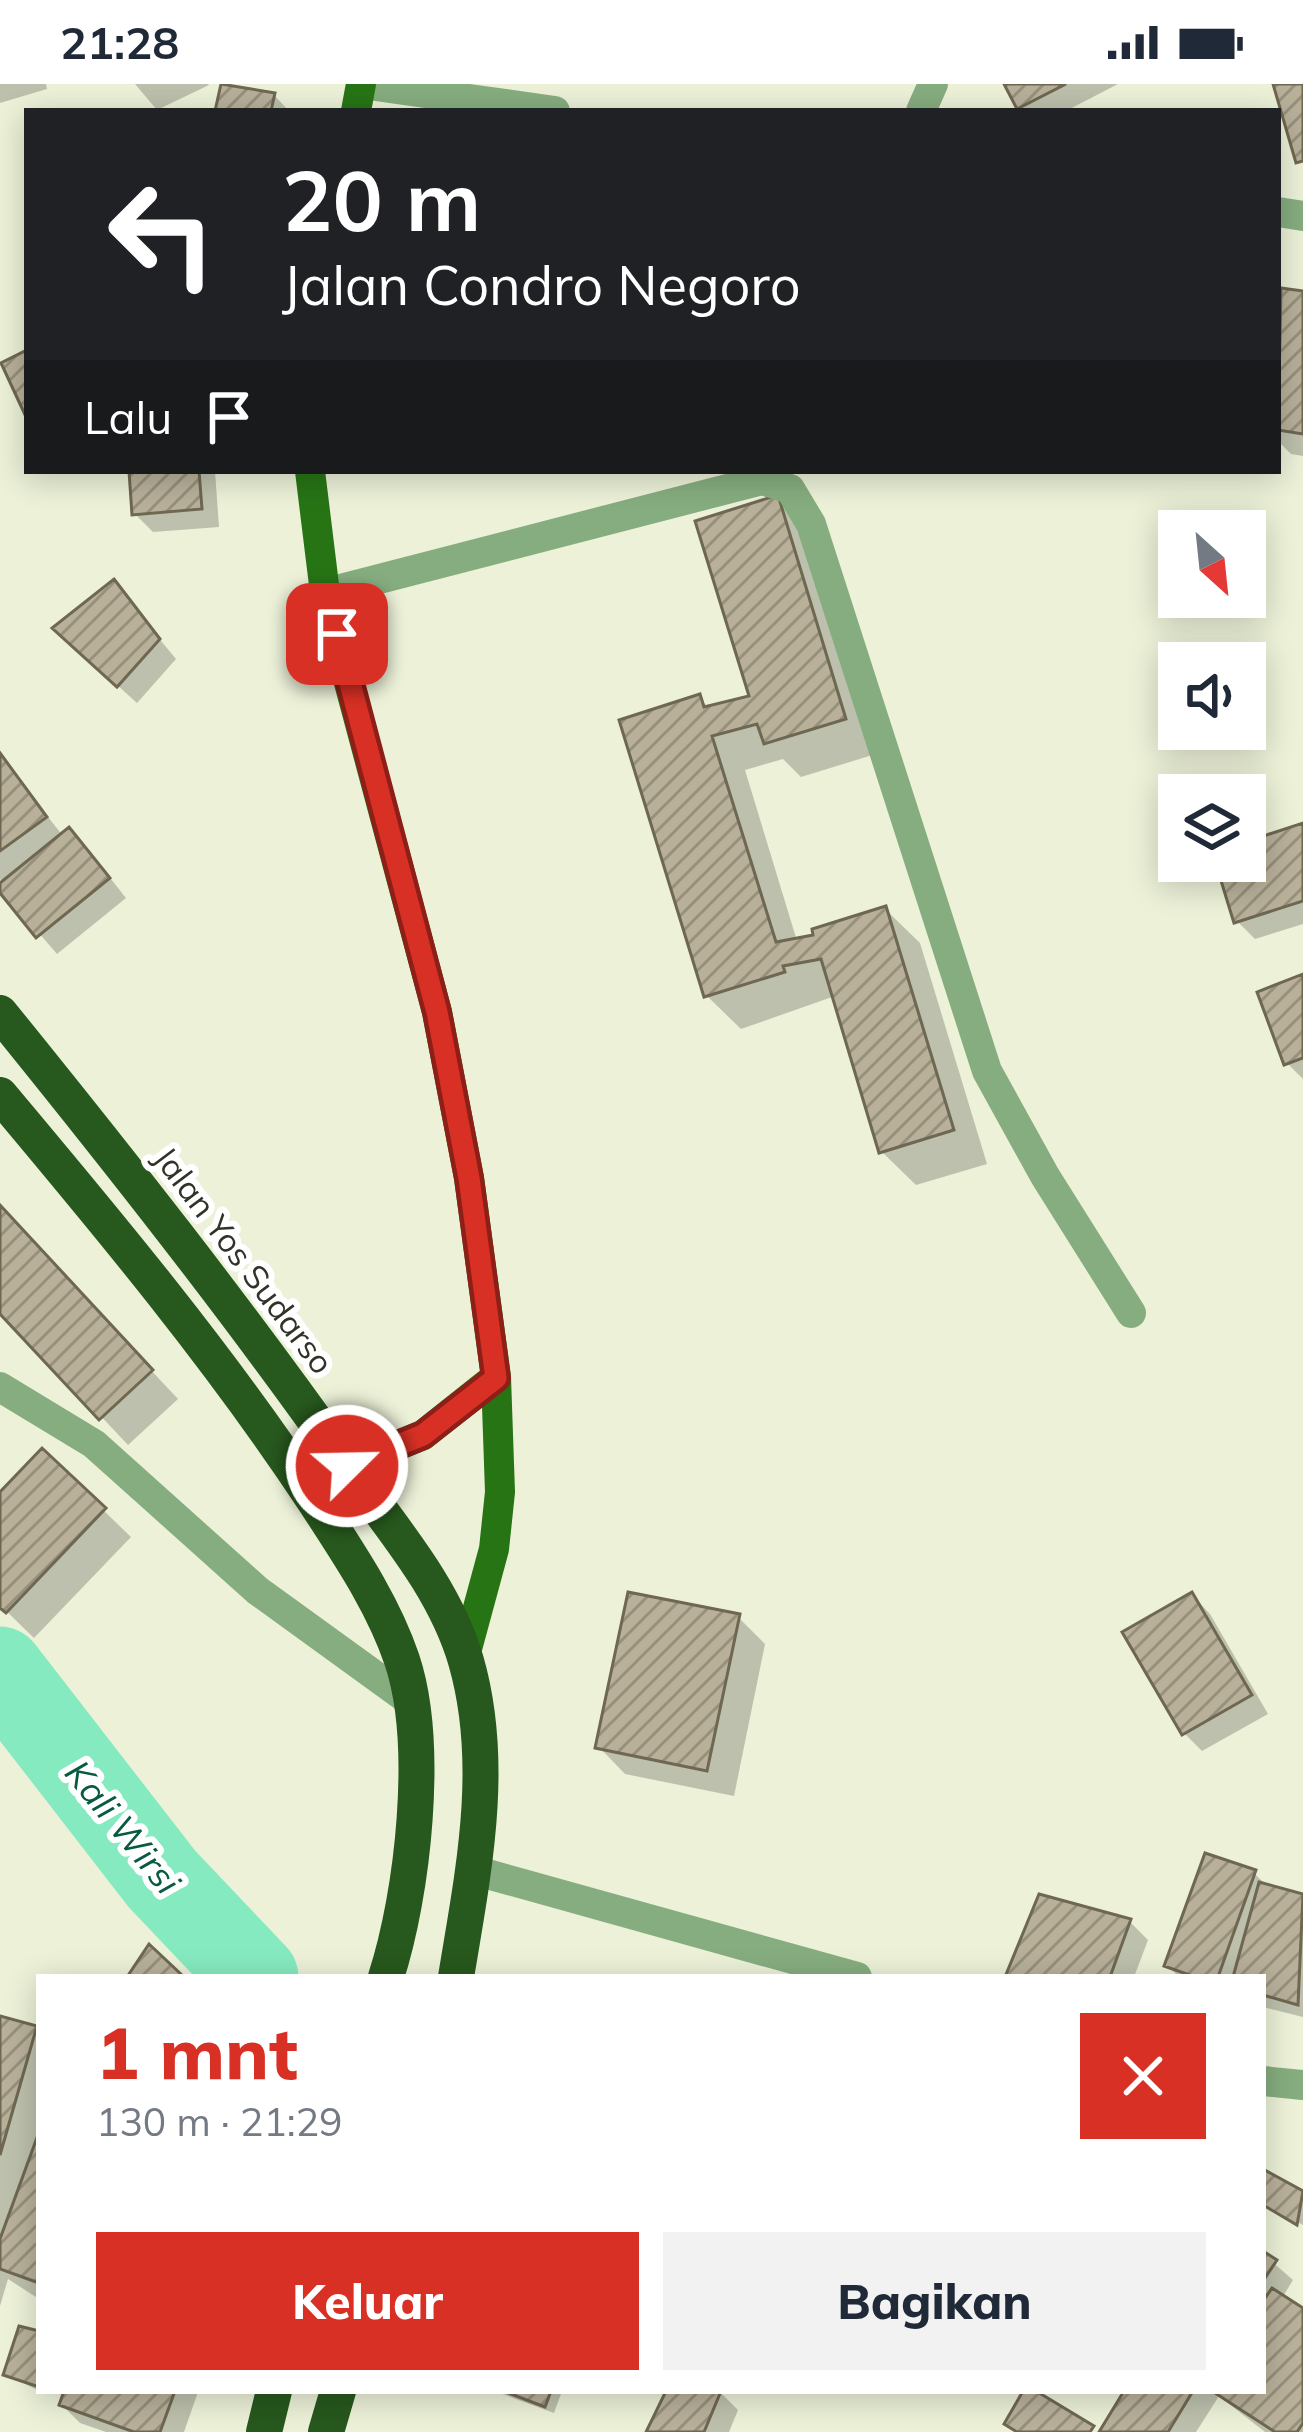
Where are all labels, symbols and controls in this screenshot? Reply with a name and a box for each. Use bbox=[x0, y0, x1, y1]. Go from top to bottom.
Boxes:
text: 21:28 bbox=[60, 14, 179, 70]
text: 20 m bbox=[282, 147, 481, 252]
icon: left bbox=[84, 156, 240, 312]
text: Jalan Condro Negoro bbox=[282, 251, 800, 319]
icon: arrive bbox=[196, 384, 262, 450]
text: Lalu bbox=[84, 389, 172, 445]
north arrow bbox=[1158, 510, 1266, 618]
map controls bbox=[1158, 510, 1266, 882]
pin bbox=[286, 583, 388, 685]
icon: arrive bbox=[304, 601, 370, 667]
button: sound bbox=[1158, 642, 1266, 750]
button: layers bbox=[1158, 774, 1266, 882]
street label: Jalan Yos Sudarso bbox=[146, 1138, 343, 1381]
position arrow bbox=[284, 1403, 410, 1529]
water label: Kali Wirsi bbox=[56, 1751, 191, 1903]
text: 1 mnt bbox=[96, 2007, 298, 2097]
button: close bbox=[1080, 2013, 1206, 2139]
text: 130 m · 21:29 bbox=[96, 2097, 342, 2146]
button: Keluar bbox=[96, 2232, 639, 2370]
button: Bagikan bbox=[663, 2232, 1206, 2370]

